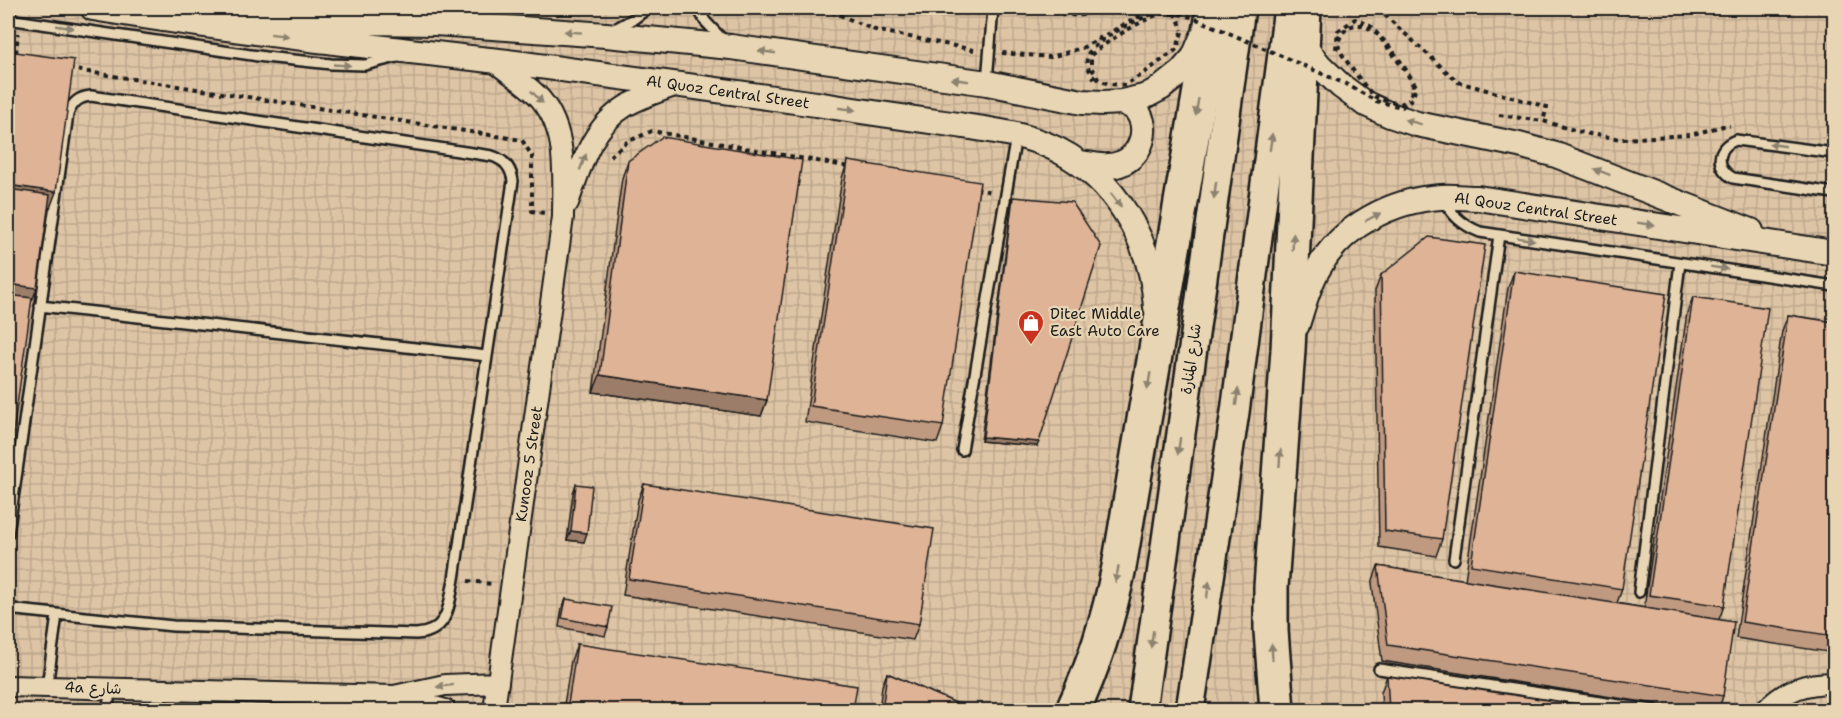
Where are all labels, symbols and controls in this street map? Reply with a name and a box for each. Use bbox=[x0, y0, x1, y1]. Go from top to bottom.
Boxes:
one-way arrow bbox=[56, 23, 75, 32]
one-way arrow bbox=[563, 28, 582, 37]
one-way arrow bbox=[269, 30, 288, 40]
one-way arrow bbox=[757, 47, 776, 56]
one-way arrow bbox=[332, 60, 351, 69]
street label: Al Quoz Central Street bbox=[645, 71, 811, 113]
one-way arrow bbox=[950, 75, 969, 84]
one-way arrow bbox=[530, 90, 544, 105]
one-way arrow bbox=[1192, 97, 1201, 116]
one-way arrow bbox=[837, 104, 856, 113]
one-way arrow bbox=[1404, 117, 1422, 126]
one-way arrow bbox=[1266, 132, 1275, 151]
one-way arrow bbox=[1767, 140, 1786, 149]
one-way arrow bbox=[579, 153, 588, 171]
one-way arrow bbox=[1592, 167, 1610, 177]
one-way arrow bbox=[1211, 181, 1220, 200]
street label: Al Qouz Central Street bbox=[1453, 188, 1619, 230]
one-way arrow bbox=[1110, 192, 1122, 207]
one-way arrow bbox=[1364, 212, 1382, 222]
one-way arrow bbox=[1637, 220, 1656, 229]
one-way arrow bbox=[1289, 232, 1298, 251]
one-way arrow bbox=[1517, 235, 1536, 244]
one-way arrow bbox=[1710, 264, 1729, 273]
place label: Ditec Middle East Auto Care bbox=[1050, 304, 1160, 341]
shop icon: Ditec Middle East Auto Care bbox=[1016, 308, 1046, 346]
street label: شارع المنارة bbox=[1176, 322, 1206, 396]
one-way arrow bbox=[1145, 372, 1154, 391]
one-way arrow bbox=[1232, 388, 1241, 407]
street label: Kunooz 5 Street bbox=[511, 405, 547, 523]
one-way arrow bbox=[1175, 436, 1184, 455]
one-way arrow bbox=[1276, 448, 1285, 467]
one-way arrow bbox=[1112, 564, 1121, 583]
one-way arrow bbox=[1204, 581, 1213, 600]
one-way arrow bbox=[1147, 629, 1156, 648]
one-way arrow bbox=[1268, 643, 1277, 662]
street label: 4a شارع bbox=[64, 677, 122, 699]
one-way arrow bbox=[436, 681, 455, 690]

